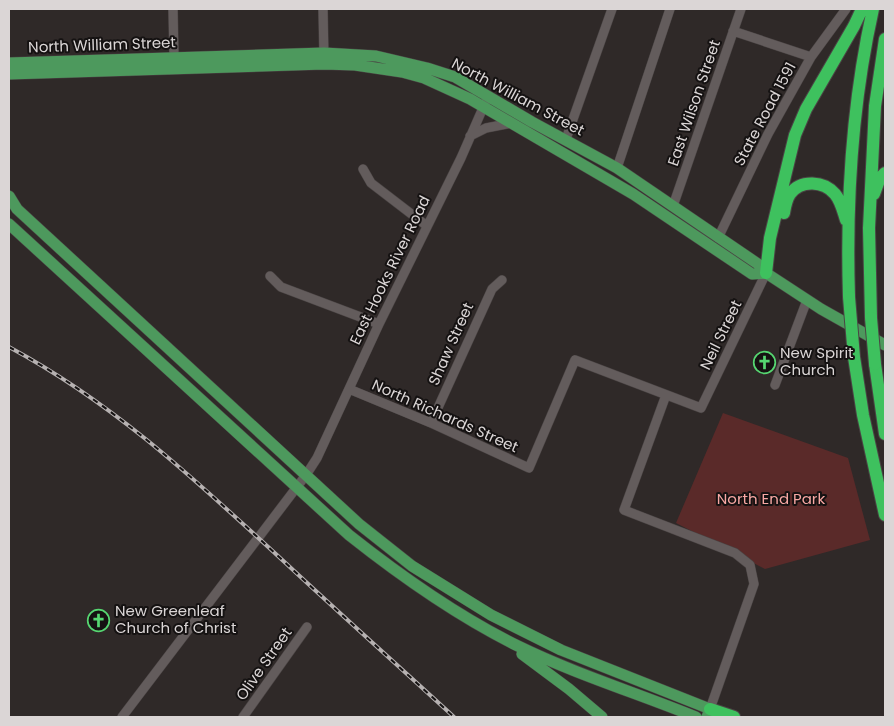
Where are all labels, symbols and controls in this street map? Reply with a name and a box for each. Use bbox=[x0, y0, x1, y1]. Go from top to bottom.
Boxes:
street label: North William Street bbox=[28, 31, 176, 58]
street label: East Wilson Street bbox=[662, 37, 725, 169]
street label: North William Street bbox=[448, 53, 588, 141]
street label: State Road 1591 bbox=[728, 58, 801, 169]
street label: East Hooks River Road bbox=[344, 192, 435, 348]
street label: Neil Street bbox=[695, 296, 746, 373]
street label: Shaw Street bbox=[423, 299, 478, 389]
place label: New Spirit Church bbox=[780, 342, 854, 380]
church icon: New Spirit Church bbox=[752, 350, 776, 374]
street label: North Richards Street bbox=[369, 374, 522, 457]
park label: North End Park bbox=[717, 488, 825, 509]
place label: New Greenleaf Church of Christ bbox=[115, 600, 236, 638]
church icon: New Greenleaf Church of Christ bbox=[87, 608, 111, 632]
street label: Olive Street bbox=[231, 623, 297, 704]

